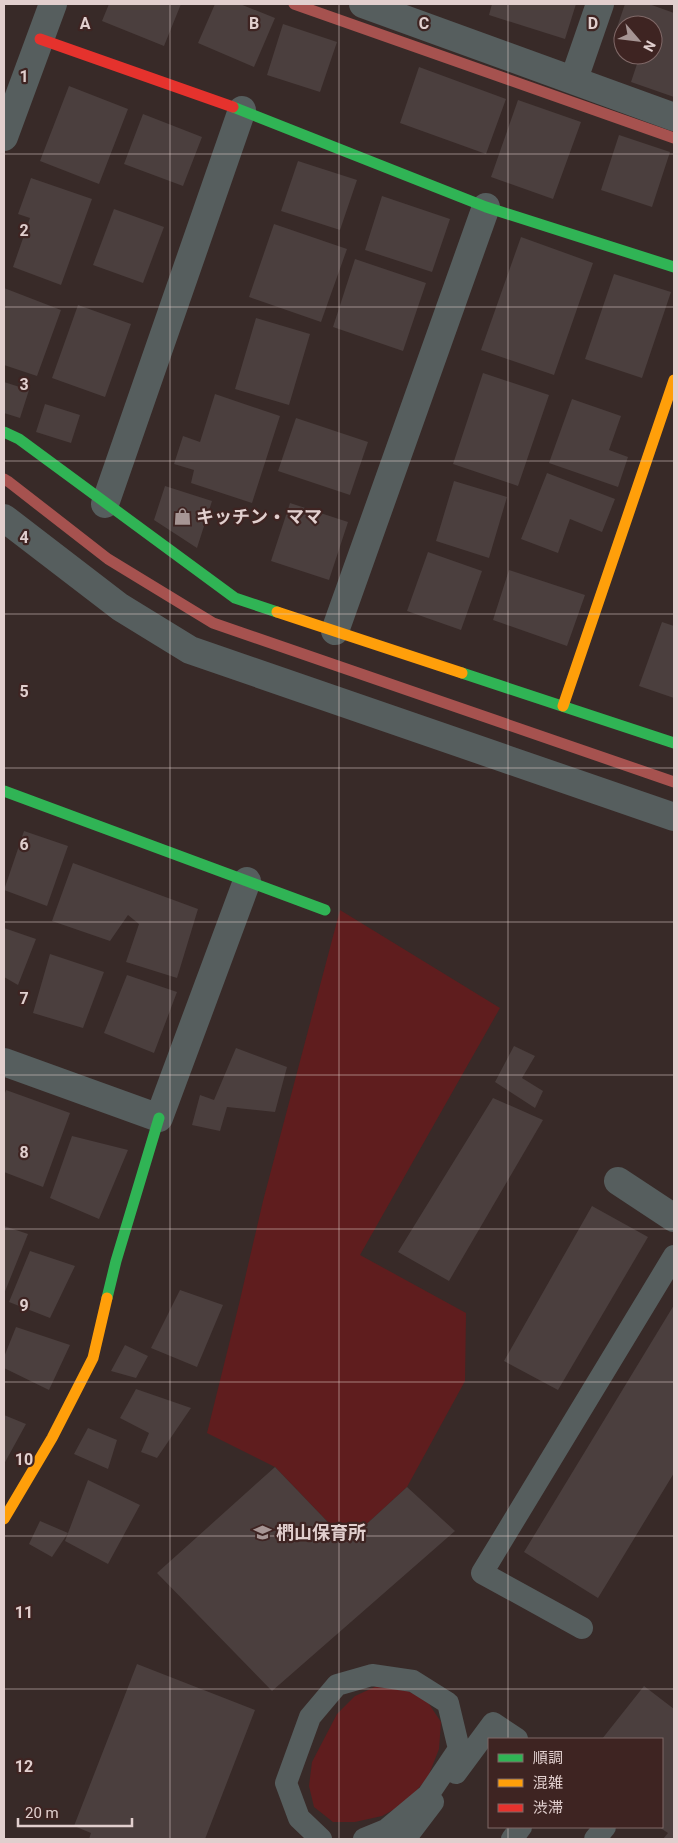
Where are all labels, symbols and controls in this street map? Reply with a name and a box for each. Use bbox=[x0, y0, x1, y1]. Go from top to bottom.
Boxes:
text: A bbox=[80, 14, 91, 33]
text: B bbox=[249, 14, 259, 33]
text: C bbox=[419, 14, 429, 33]
text: D bbox=[588, 14, 598, 33]
north arrow bbox=[613, 15, 663, 65]
text: N bbox=[640, 38, 659, 54]
text: 1 bbox=[19, 67, 29, 86]
text: 2 bbox=[19, 221, 29, 240]
text: 3 bbox=[19, 375, 29, 394]
place label: キッチン・ママ bbox=[196, 506, 322, 527]
shop icon: キッチン・ママ bbox=[172, 507, 192, 527]
text: 4 bbox=[19, 528, 29, 547]
text: 5 bbox=[19, 682, 29, 701]
text: 6 bbox=[19, 835, 29, 854]
text: 7 bbox=[19, 989, 29, 1008]
text: 8 bbox=[19, 1143, 29, 1162]
text: 9 bbox=[19, 1296, 29, 1315]
text: 10 bbox=[15, 1450, 33, 1469]
place label: 椚山保育所 bbox=[276, 1522, 366, 1543]
school or university icon: 椚山保育所 bbox=[252, 1523, 272, 1543]
text: 11 bbox=[15, 1603, 33, 1622]
legend bbox=[488, 1738, 663, 1828]
text: 順調 bbox=[533, 1749, 563, 1767]
text: 12 bbox=[15, 1757, 33, 1776]
text: 混雑 bbox=[533, 1774, 563, 1792]
scale bar bbox=[18, 1796, 131, 1828]
text: 渋滞 bbox=[533, 1799, 563, 1817]
text: 20 m bbox=[25, 1804, 59, 1822]

